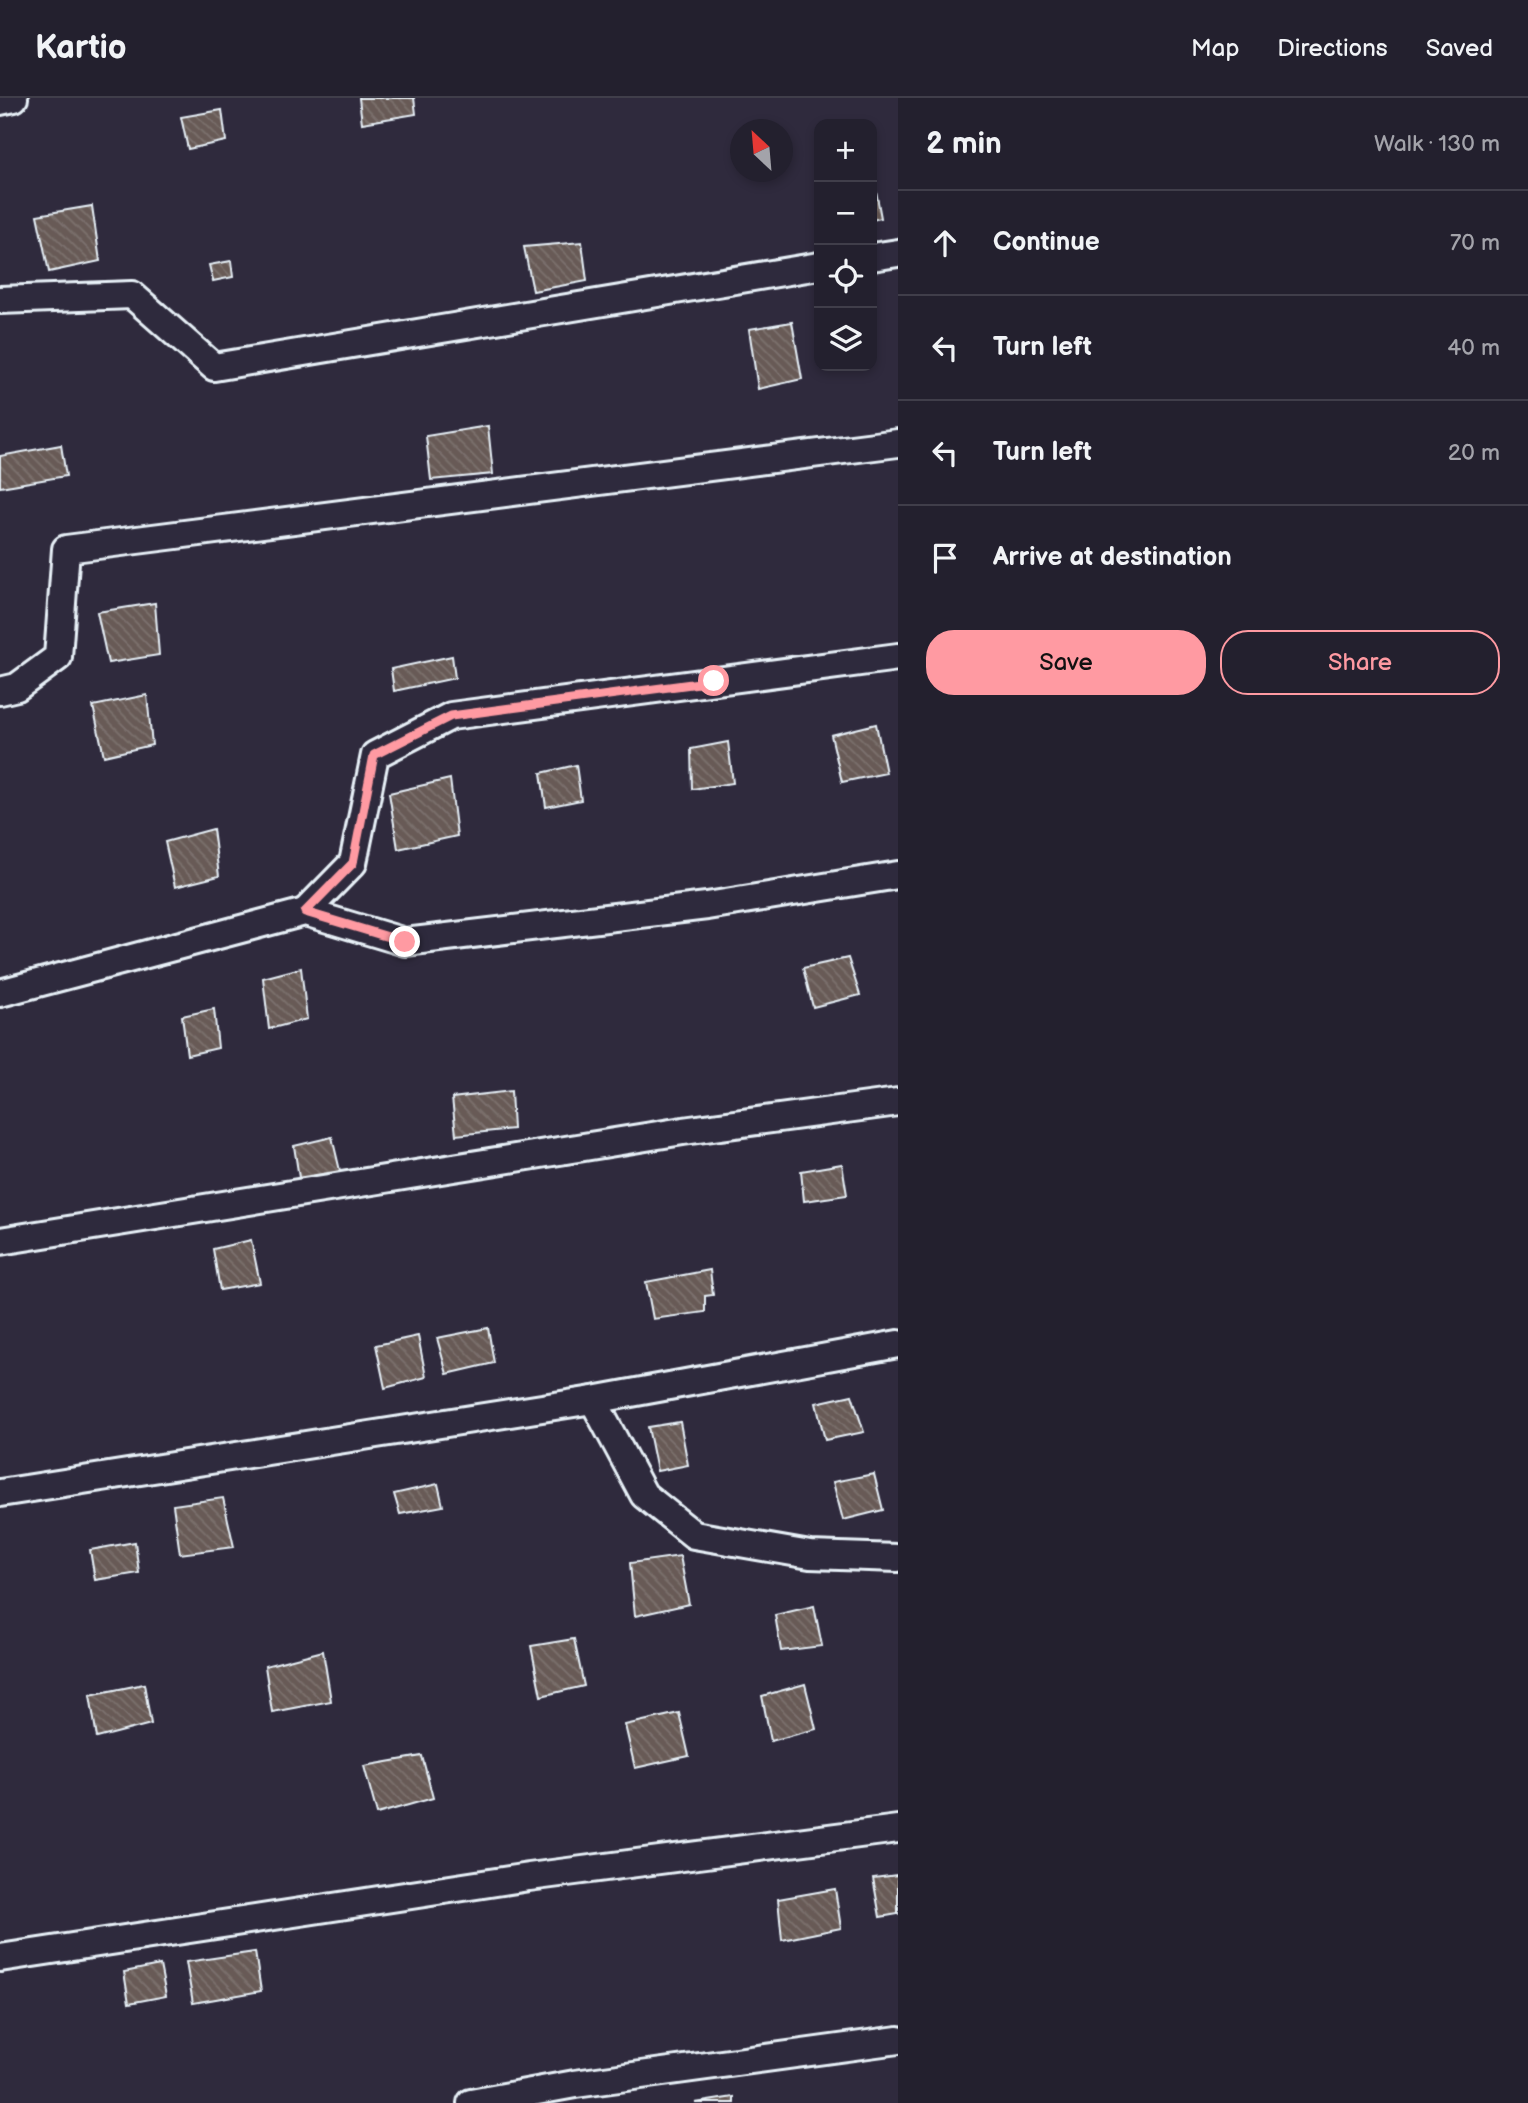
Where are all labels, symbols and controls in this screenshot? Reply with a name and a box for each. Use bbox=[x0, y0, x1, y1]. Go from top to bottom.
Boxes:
text: Kartio bbox=[35, 28, 127, 68]
text: Map bbox=[1191, 34, 1239, 63]
text: Directions bbox=[1277, 34, 1388, 63]
text: Saved bbox=[1426, 34, 1493, 63]
north arrow bbox=[730, 119, 793, 182]
map controls bbox=[814, 119, 877, 371]
button: + bbox=[814, 119, 877, 182]
text: 2 min bbox=[926, 126, 1002, 162]
text: Walk · 130 m bbox=[1374, 130, 1500, 158]
button: − bbox=[814, 182, 877, 245]
icon: ahead bbox=[926, 224, 964, 262]
text: Continue bbox=[993, 227, 1100, 258]
text: 70 m bbox=[1450, 229, 1500, 257]
button: locate bbox=[814, 245, 877, 308]
button: layers bbox=[814, 308, 877, 371]
icon: left bbox=[926, 329, 964, 367]
text: Turn left bbox=[993, 332, 1092, 363]
text: 40 m bbox=[1447, 334, 1500, 362]
icon: left bbox=[926, 434, 964, 472]
text: Turn left bbox=[993, 437, 1092, 468]
text: 20 m bbox=[1448, 439, 1500, 467]
icon: arrive bbox=[926, 539, 964, 577]
text: Arrive at destination bbox=[993, 542, 1232, 573]
button: Save bbox=[926, 630, 1206, 695]
button: Share bbox=[1220, 630, 1500, 695]
route start bbox=[698, 665, 729, 696]
route end bbox=[389, 926, 420, 957]

